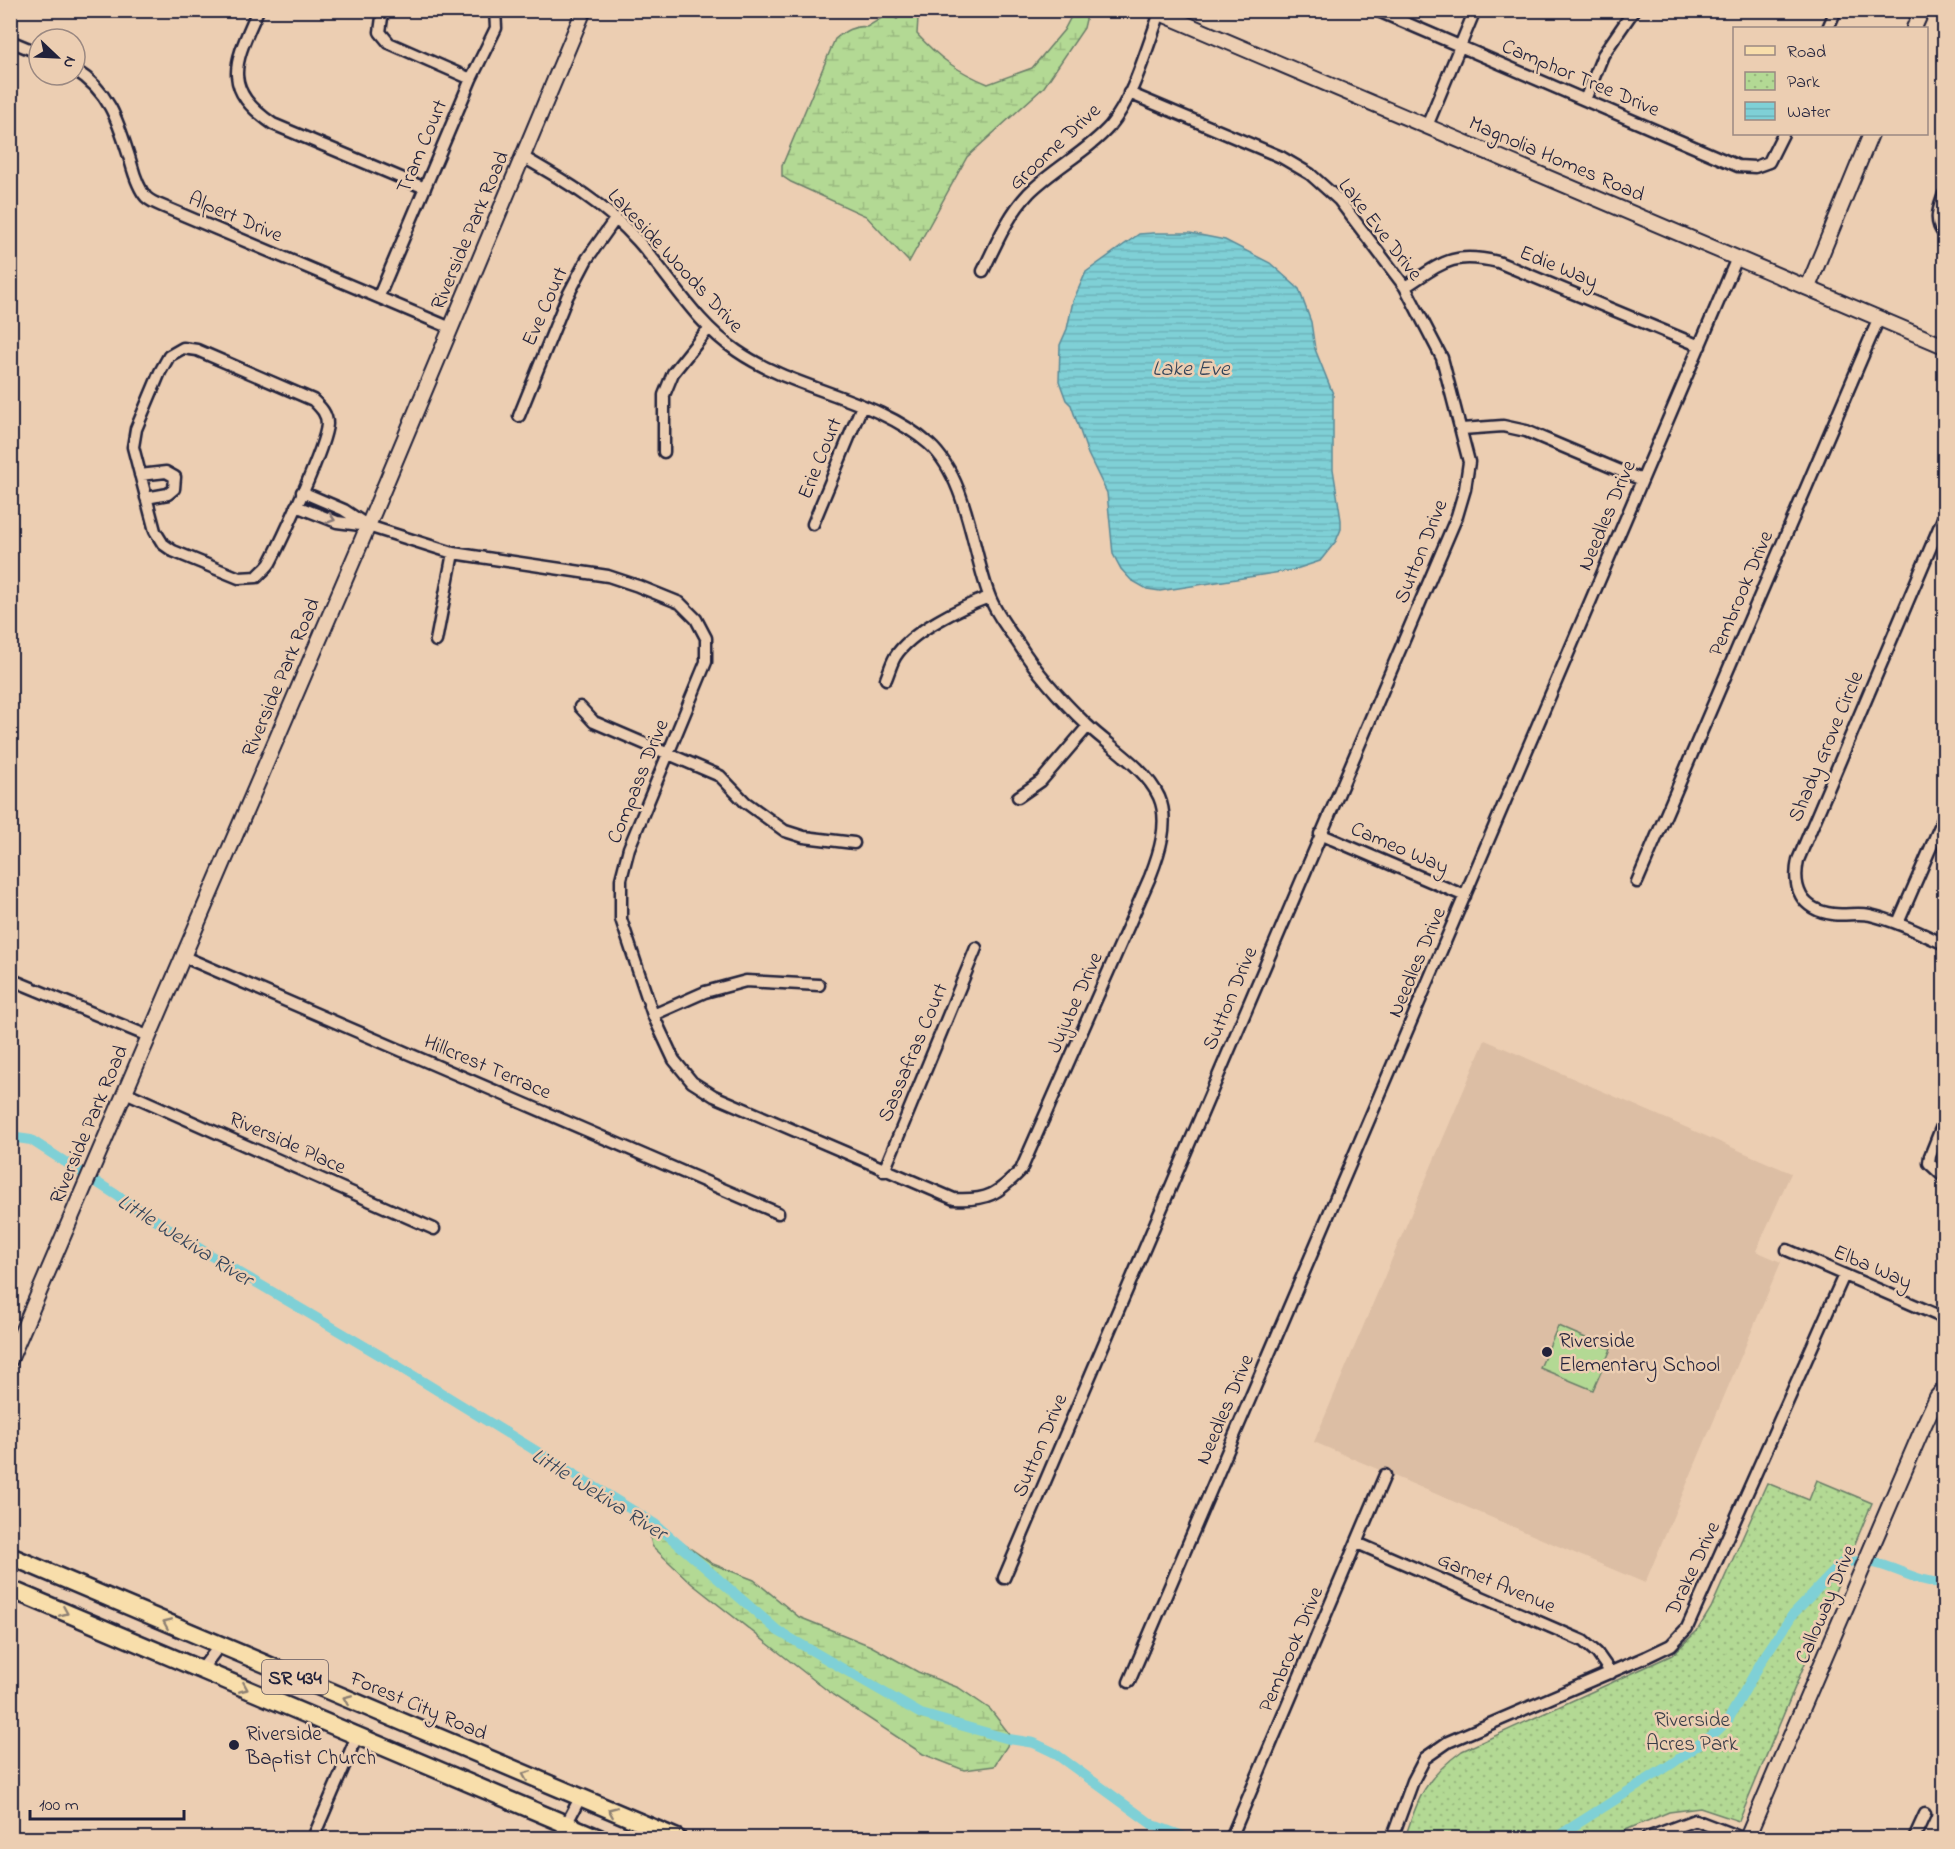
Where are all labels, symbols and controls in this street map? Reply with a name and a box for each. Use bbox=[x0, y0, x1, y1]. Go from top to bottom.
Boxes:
north arrow bbox=[27, 27, 87, 87]
legend bbox=[1733, 27, 1928, 135]
street label: Camphor Tree Drive bbox=[1497, 32, 1664, 126]
text: Road bbox=[1787, 40, 1826, 66]
text: N bbox=[56, 52, 82, 72]
text: Park bbox=[1787, 70, 1820, 96]
street label: Tram Court bbox=[390, 95, 456, 198]
street label: Groome Drive bbox=[1003, 96, 1109, 198]
text: Water bbox=[1787, 100, 1831, 126]
street label: Magnolia Homes Road bbox=[1463, 109, 1649, 212]
street label: Riverside Park Road bbox=[424, 147, 518, 315]
street label: Lake Eve Drive bbox=[1330, 173, 1429, 288]
street label: Lakeside Woods Drive bbox=[599, 182, 750, 341]
street label: Alpert Drive bbox=[183, 185, 288, 251]
street label: Edie Way bbox=[1514, 239, 1602, 299]
street label: Eve Court bbox=[515, 262, 577, 351]
water label: Lake Eve bbox=[1152, 354, 1231, 386]
street label: Erie Court bbox=[791, 413, 851, 504]
street label: Needles Drive bbox=[1571, 455, 1645, 576]
street label: Sutton Drive bbox=[1387, 495, 1457, 608]
one-way arrow bbox=[325, 511, 336, 524]
street label: Pembrook Drive bbox=[1702, 526, 1782, 661]
street label: Riverside Park Road bbox=[235, 594, 329, 762]
street label: Shady Grove Circle bbox=[1781, 666, 1874, 828]
street label: Compass Drive bbox=[600, 714, 678, 849]
street label: Cameo Way bbox=[1345, 815, 1453, 885]
street label: Needles Drive bbox=[1381, 902, 1455, 1023]
street label: Sutton Drive bbox=[1196, 942, 1266, 1055]
street label: Jujube Drive bbox=[1040, 947, 1112, 1058]
street label: Sassafras Court bbox=[871, 979, 957, 1127]
street label: Hillcrest Terrace bbox=[419, 1028, 556, 1108]
street label: Riverside Park Road bbox=[43, 1041, 137, 1209]
street label: Riverside Place bbox=[224, 1105, 351, 1183]
water label: Little Wekiva River bbox=[111, 1187, 261, 1298]
street label: Elba Way bbox=[1827, 1238, 1916, 1300]
place label: Riverside Elementary School bbox=[1559, 1327, 1720, 1383]
marker: Riverside Elementary School bbox=[1540, 1345, 1554, 1359]
street label: Needles Drive bbox=[1189, 1349, 1263, 1470]
street label: Sutton Drive bbox=[1006, 1389, 1076, 1502]
water label: Little Wekiva River bbox=[525, 1441, 675, 1552]
street label: Drake Drive bbox=[1658, 1516, 1729, 1622]
street label: Calloway Drive bbox=[1788, 1540, 1867, 1670]
street label: Garnet Avenue bbox=[1432, 1545, 1561, 1622]
street label: Pembrook Drive bbox=[1252, 1582, 1332, 1717]
one-way arrow bbox=[58, 1605, 69, 1617]
one-way arrow bbox=[163, 1618, 174, 1630]
road number: SR 434 bbox=[262, 1660, 328, 1694]
street label: Forest City Road bbox=[343, 1664, 492, 1751]
one-way arrow bbox=[237, 1681, 248, 1693]
one-way arrow bbox=[342, 1694, 353, 1706]
park label: Riverside Acres Park bbox=[1646, 1706, 1739, 1760]
place label: Riverside Baptist Church bbox=[245, 1720, 376, 1774]
marker: Riverside Baptist Church bbox=[227, 1738, 241, 1752]
one-way arrow bbox=[522, 1770, 533, 1782]
scale bar bbox=[30, 1783, 184, 1821]
text: 100 m bbox=[39, 1793, 79, 1819]
one-way arrow bbox=[608, 1807, 619, 1819]

